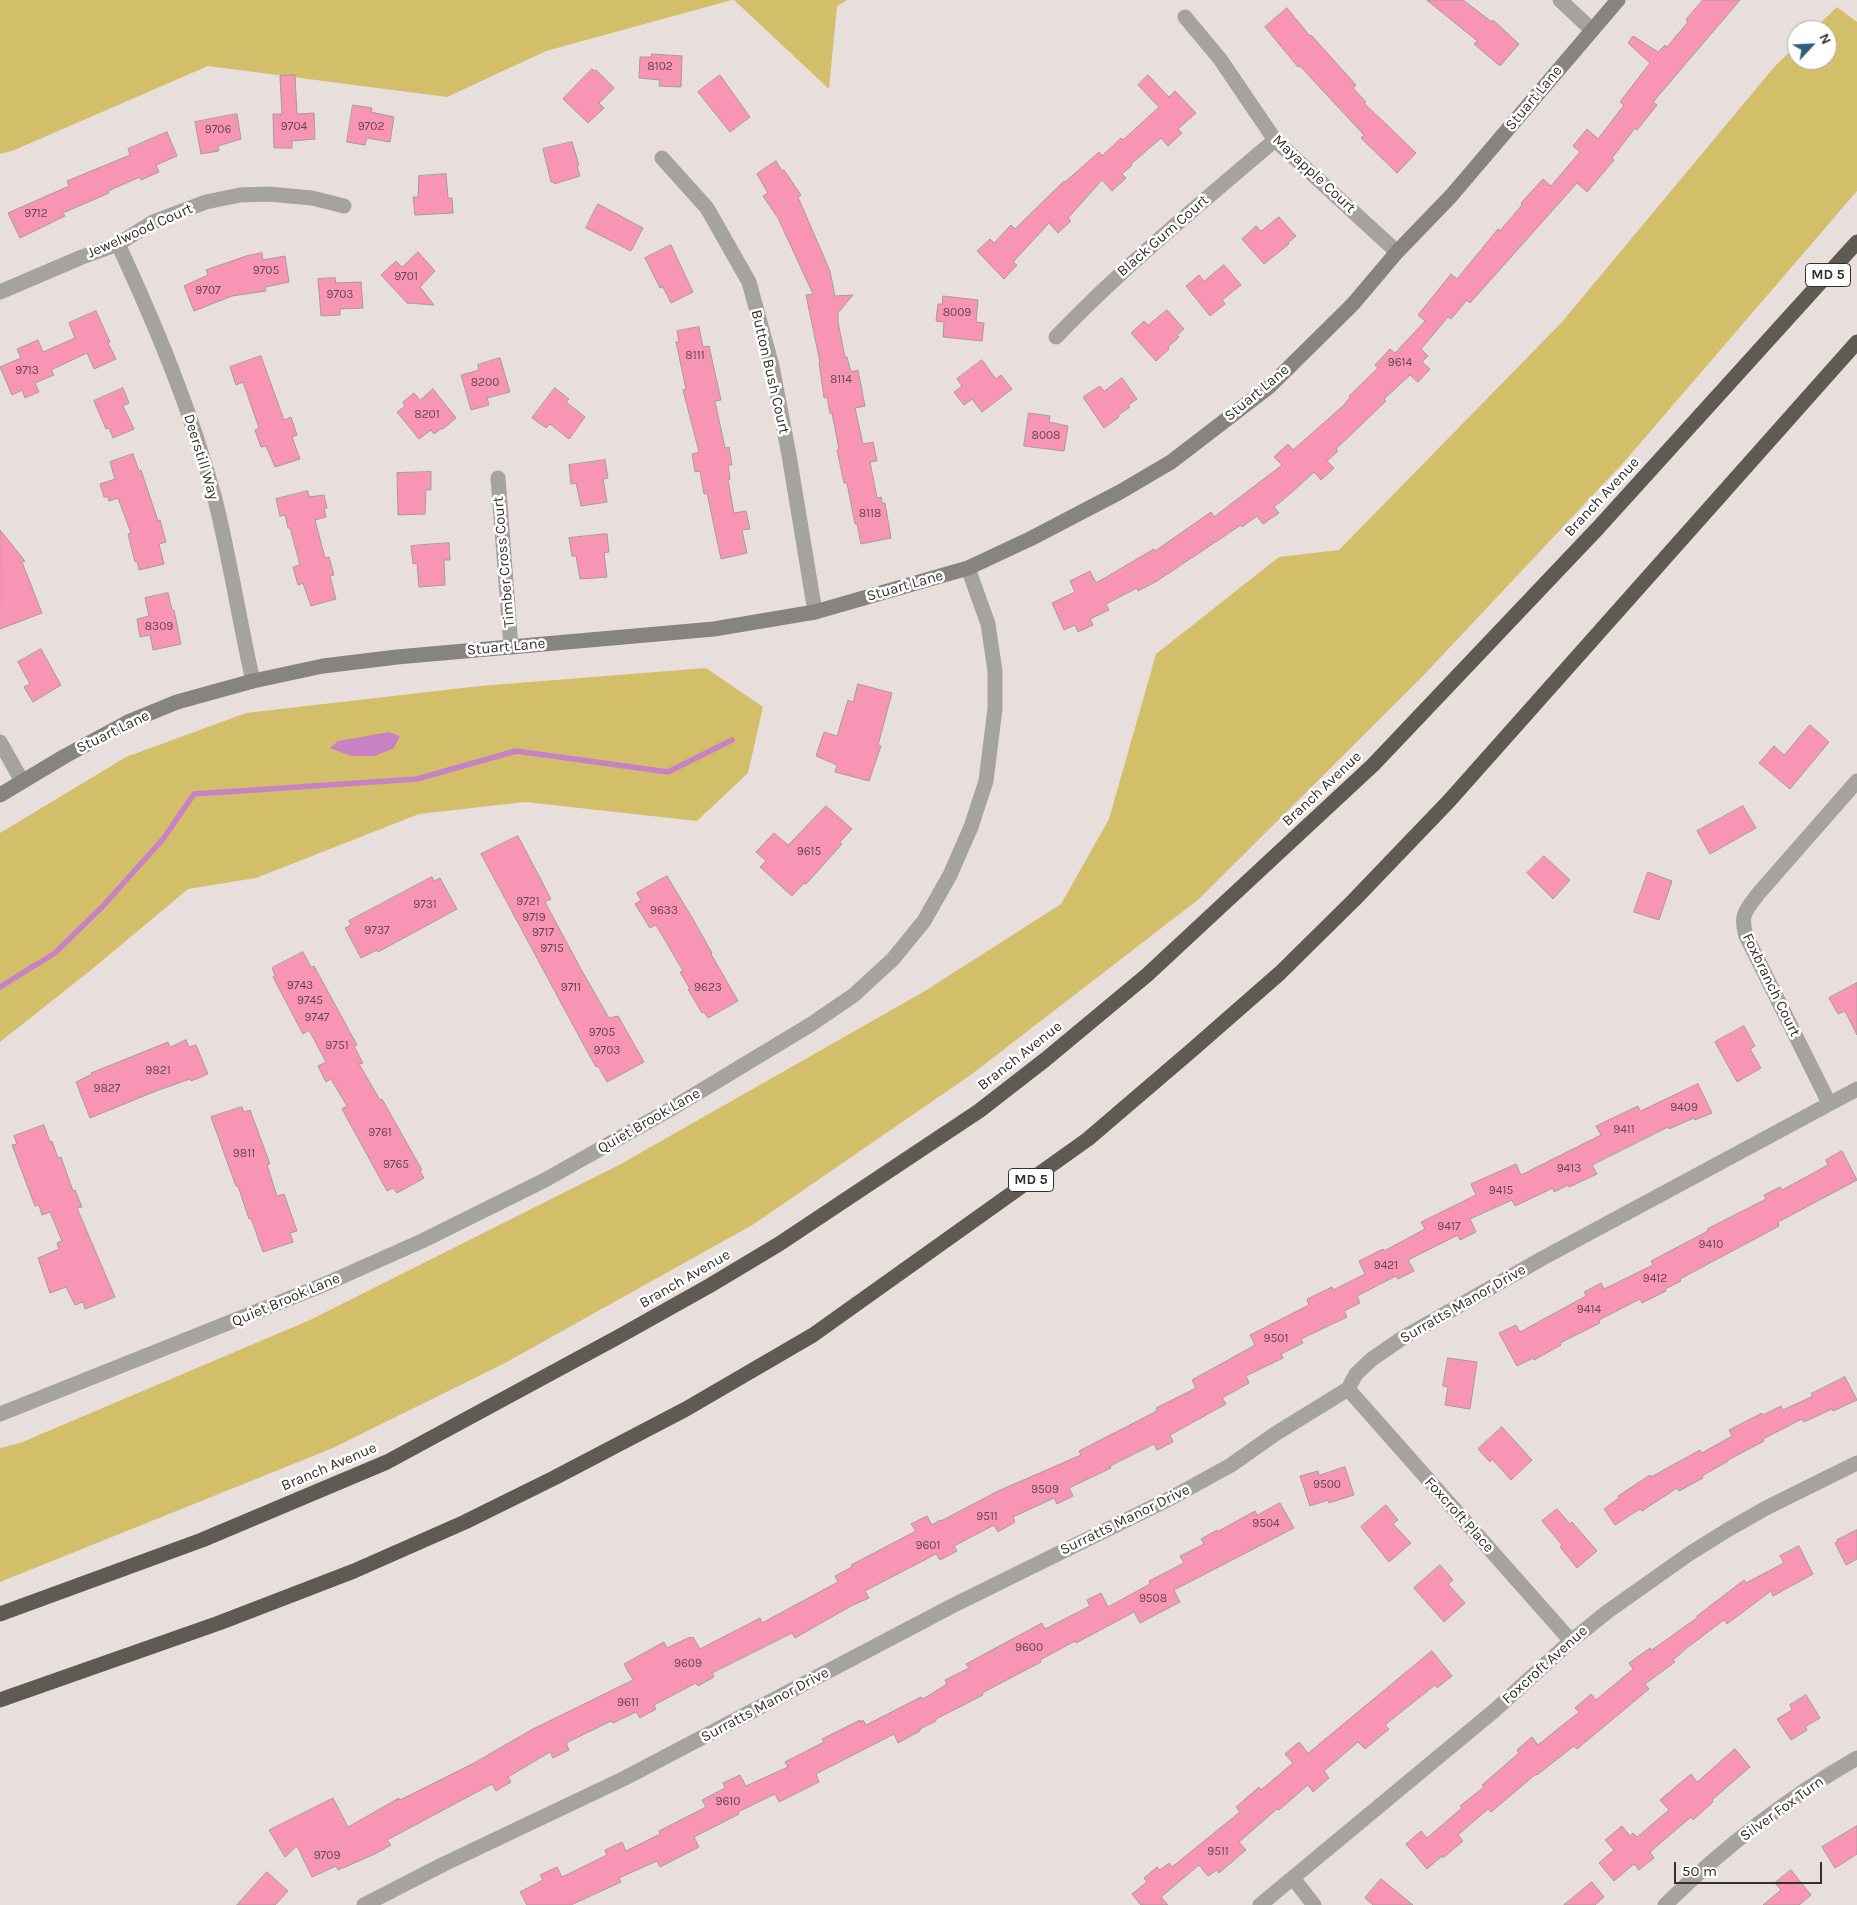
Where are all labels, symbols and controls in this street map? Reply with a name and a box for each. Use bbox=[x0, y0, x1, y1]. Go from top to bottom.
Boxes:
north arrow bbox=[1787, 20, 1837, 70]
text: N bbox=[1815, 31, 1835, 47]
house number: 8102 bbox=[647, 60, 673, 74]
street label: Stuart Lane bbox=[1502, 62, 1566, 134]
house number: 9704 bbox=[281, 120, 307, 134]
house number: 9702 bbox=[358, 120, 384, 134]
house number: 9706 bbox=[205, 123, 231, 137]
street label: Mayapple Court bbox=[1269, 131, 1359, 217]
street label: Black Gum Court bbox=[1114, 191, 1212, 281]
street label: Jewelwood Court bbox=[84, 200, 196, 262]
house number: 9712 bbox=[24, 207, 48, 221]
house number: 9705 bbox=[253, 264, 279, 278]
road number: MD 5 bbox=[1806, 264, 1850, 286]
house number: 9701 bbox=[394, 270, 418, 284]
house number: 9707 bbox=[195, 284, 221, 298]
house number: 9703 bbox=[327, 288, 353, 302]
house number: 8009 bbox=[943, 306, 971, 320]
street label: Button Bush Court bbox=[747, 308, 793, 436]
house number: 8111 bbox=[685, 349, 705, 363]
house number: 9614 bbox=[1388, 356, 1412, 370]
street label: Stuart Lane bbox=[1221, 361, 1293, 425]
house number: 9713 bbox=[15, 364, 39, 378]
house number: 8114 bbox=[830, 373, 852, 387]
house number: 8200 bbox=[471, 376, 499, 390]
house number: 8201 bbox=[414, 408, 440, 422]
street label: Deerstill Way bbox=[179, 412, 223, 502]
house number: 8008 bbox=[1032, 429, 1060, 443]
street label: Branch Avenue bbox=[1561, 454, 1643, 540]
street label: Timber Cross Court bbox=[489, 496, 519, 628]
house number: 8118 bbox=[859, 507, 881, 521]
street label: Stuart Lane bbox=[865, 567, 945, 605]
house number: 8309 bbox=[145, 620, 173, 634]
street label: Stuart Lane bbox=[466, 635, 546, 659]
street label: Stuart Lane bbox=[74, 707, 152, 757]
street label: Branch Avenue bbox=[1279, 748, 1365, 830]
house number: 9615 bbox=[797, 845, 821, 859]
house number: 9721 bbox=[516, 895, 540, 909]
house number: 9731 bbox=[413, 898, 437, 912]
house number: 9633 bbox=[650, 904, 678, 918]
house number: 9719 bbox=[522, 911, 546, 925]
house number: 9737 bbox=[364, 924, 390, 938]
house number: 9717 bbox=[532, 926, 554, 940]
street label: Foxbranch Court bbox=[1738, 930, 1804, 1040]
house number: 9715 bbox=[540, 942, 564, 956]
house number: 9743 bbox=[287, 979, 313, 993]
house number: 9711 bbox=[561, 981, 581, 995]
house number: 9623 bbox=[694, 981, 722, 995]
house number: 9745 bbox=[297, 994, 323, 1008]
house number: 9747 bbox=[305, 1011, 329, 1025]
street label: Branch Avenue bbox=[974, 1018, 1066, 1094]
house number: 9705 bbox=[589, 1026, 615, 1040]
house number: 9751 bbox=[325, 1039, 349, 1053]
house number: 9703 bbox=[594, 1044, 620, 1058]
house number: 9821 bbox=[145, 1064, 171, 1078]
house number: 9827 bbox=[94, 1082, 120, 1096]
street label: Quiet Brook Lane bbox=[595, 1084, 703, 1158]
house number: 9409 bbox=[1670, 1101, 1698, 1115]
house number: 9411 bbox=[1613, 1123, 1635, 1137]
house number: 9761 bbox=[368, 1126, 392, 1140]
house number: 9811 bbox=[233, 1147, 255, 1161]
house number: 9765 bbox=[383, 1158, 409, 1172]
house number: 9413 bbox=[1557, 1162, 1581, 1176]
road number: MD 5 bbox=[1008, 1168, 1054, 1192]
house number: 9415 bbox=[1489, 1184, 1513, 1198]
house number: 9417 bbox=[1437, 1220, 1461, 1234]
house number: 9410 bbox=[1699, 1238, 1723, 1252]
street label: Branch Avenue bbox=[636, 1246, 734, 1312]
house number: 9421 bbox=[1374, 1259, 1398, 1273]
street label: Surratts Manor Drive bbox=[1397, 1261, 1529, 1347]
street label: Quiet Brook Lane bbox=[229, 1269, 343, 1331]
house number: 9412 bbox=[1643, 1272, 1667, 1286]
house number: 9414 bbox=[1577, 1303, 1601, 1317]
house number: 9501 bbox=[1264, 1332, 1288, 1346]
street label: Branch Avenue bbox=[279, 1439, 379, 1495]
street label: Foxcroft Place bbox=[1420, 1474, 1498, 1556]
house number: 9500 bbox=[1313, 1478, 1341, 1492]
street label: Surratts Manor Drive bbox=[1057, 1481, 1193, 1559]
house number: 9509 bbox=[1031, 1483, 1059, 1497]
house number: 9511 bbox=[976, 1510, 998, 1524]
house number: 9504 bbox=[1252, 1517, 1280, 1531]
house number: 9601 bbox=[916, 1539, 940, 1553]
house number: 9508 bbox=[1139, 1592, 1167, 1606]
street label: Foxcroft Avenue bbox=[1499, 1622, 1591, 1708]
house number: 9600 bbox=[1015, 1641, 1043, 1655]
house number: 9609 bbox=[674, 1657, 702, 1671]
street label: Surratts Manor Drive bbox=[698, 1664, 832, 1746]
house number: 9611 bbox=[617, 1696, 639, 1710]
street label: Silver Fox Turn bbox=[1737, 1773, 1827, 1845]
house number: 9610 bbox=[716, 1795, 740, 1809]
house number: 9511 bbox=[1207, 1845, 1229, 1859]
house number: 9709 bbox=[314, 1849, 340, 1863]
scale bar bbox=[1677, 1852, 1824, 1884]
text: 50 m bbox=[1682, 1862, 1717, 1880]

